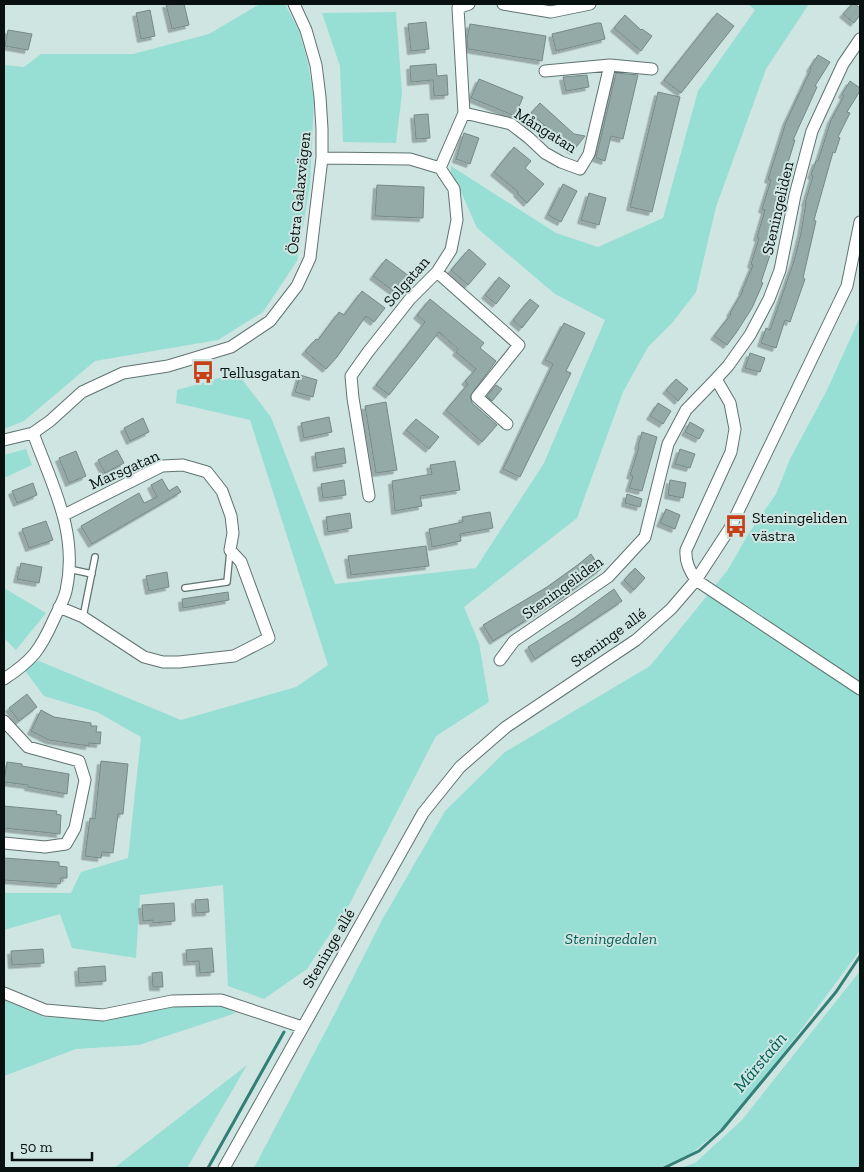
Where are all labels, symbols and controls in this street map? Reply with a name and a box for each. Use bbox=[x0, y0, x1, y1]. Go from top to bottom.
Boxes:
street label: Mångatan bbox=[511, 104, 581, 158]
street label: Östra Galaxvägen bbox=[283, 130, 314, 255]
street label: Steningeliden bbox=[758, 159, 798, 257]
street label: Solgatan bbox=[379, 252, 434, 310]
bus stop icon: Tellusgatan bbox=[190, 359, 216, 385]
place label: Tellusgatan bbox=[220, 363, 301, 382]
street label: Marsgatan bbox=[86, 445, 163, 493]
place label: Steningeliden västra bbox=[752, 508, 848, 545]
bus stop icon: Steningeliden västra bbox=[723, 513, 749, 539]
street label: Steningeliden bbox=[518, 551, 607, 623]
street label: Steninge allé bbox=[567, 604, 650, 671]
street label: Steninge allé bbox=[298, 905, 359, 991]
park label: Steningedalen bbox=[565, 929, 657, 948]
water label: Märstaån bbox=[729, 1028, 791, 1096]
scale bar bbox=[12, 1130, 92, 1162]
text: 50 m bbox=[20, 1138, 53, 1156]

